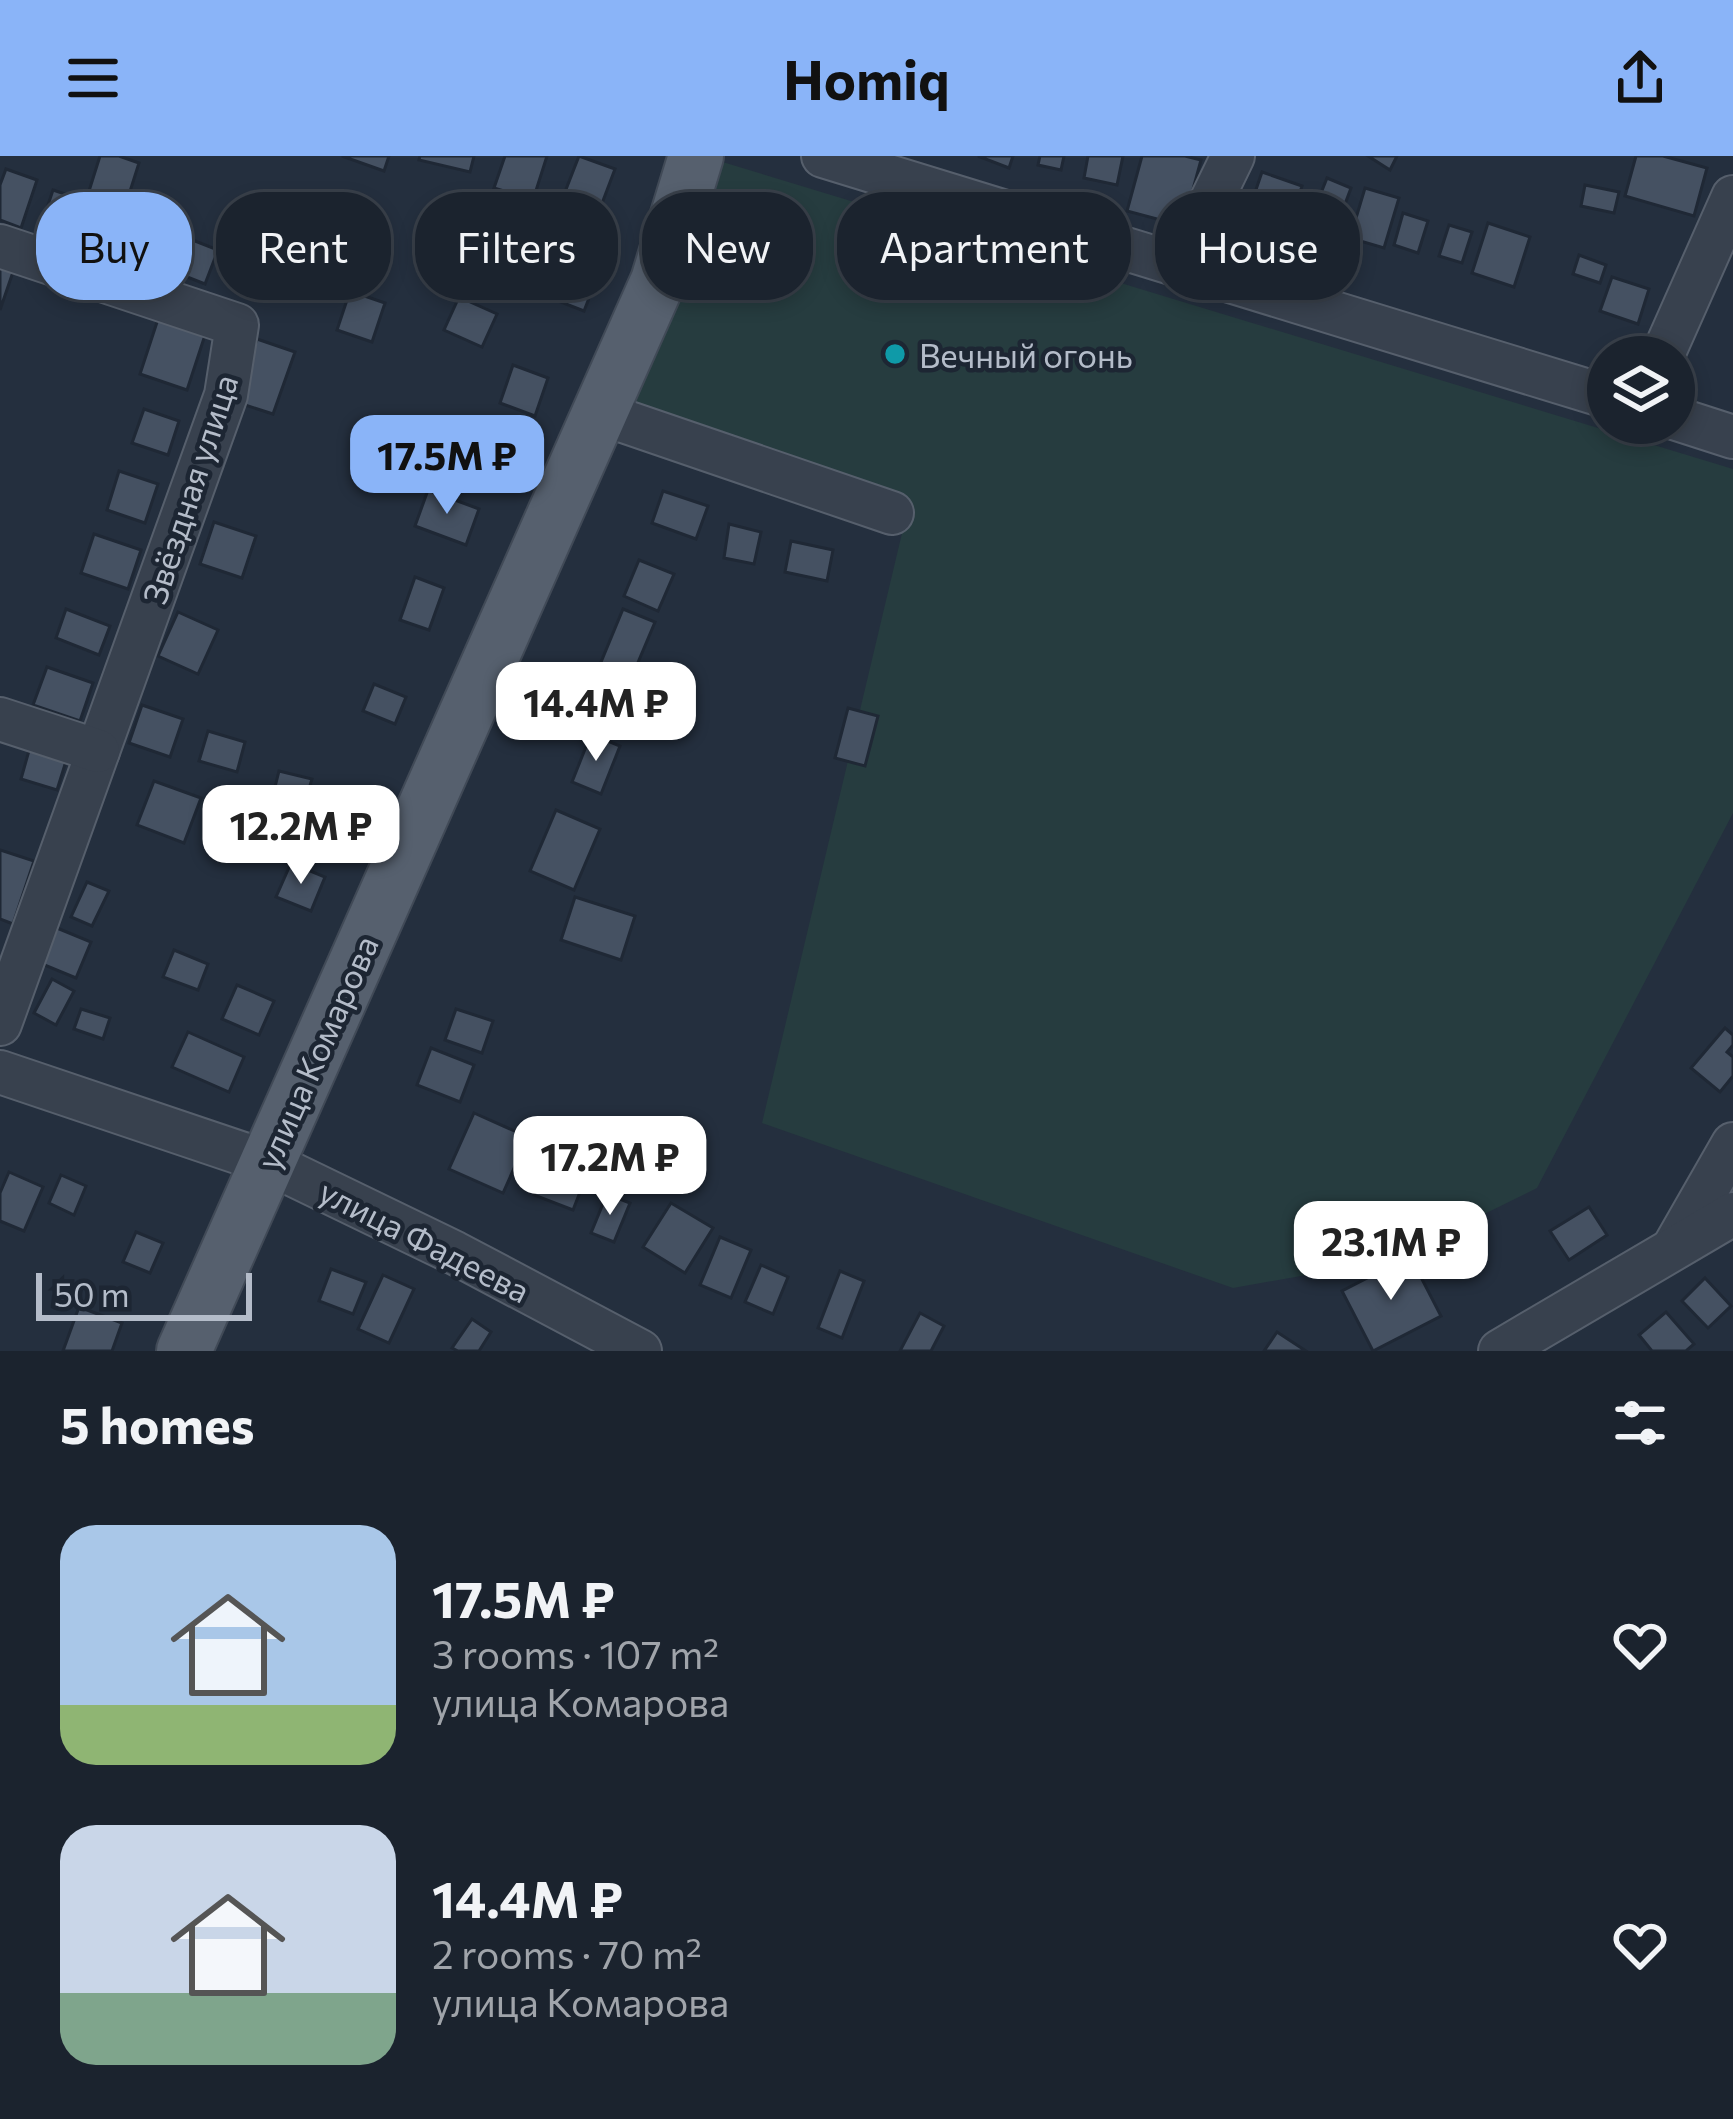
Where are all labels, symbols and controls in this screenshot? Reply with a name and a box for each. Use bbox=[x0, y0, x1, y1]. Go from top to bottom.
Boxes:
icon: menu bbox=[60, 45, 126, 111]
text: Homiq bbox=[783, 45, 950, 111]
icon: share bbox=[1607, 45, 1673, 111]
chip: Buy bbox=[36, 192, 192, 300]
chip: Rent bbox=[216, 192, 391, 300]
chip: Filters bbox=[415, 192, 618, 300]
chip: New bbox=[642, 192, 813, 300]
chip: Apartment bbox=[837, 192, 1131, 300]
chip: House bbox=[1155, 192, 1360, 300]
place label: Вечный огонь bbox=[919, 334, 1133, 375]
map controls bbox=[1587, 336, 1695, 444]
button: layers bbox=[1587, 336, 1695, 444]
marker: Вечный огонь bbox=[882, 341, 908, 367]
street label: Звёздная улица bbox=[133, 369, 245, 609]
pin: 17.5M ₽ bbox=[336, 415, 558, 517]
text: 17.5M ₽ bbox=[377, 430, 517, 478]
pin: 14.4M ₽ bbox=[485, 662, 707, 764]
text: 14.4M ₽ bbox=[523, 677, 669, 725]
pin: 12.2M ₽ bbox=[190, 785, 412, 887]
text: 12.2M ₽ bbox=[229, 800, 373, 848]
street label: улица Комарова bbox=[246, 929, 386, 1175]
pin: 17.2M ₽ bbox=[499, 1116, 721, 1218]
text: 17.2M ₽ bbox=[540, 1131, 680, 1179]
street label: улица Фадеева bbox=[313, 1169, 537, 1311]
pin: 23.1M ₽ bbox=[1280, 1201, 1502, 1303]
text: 23.1M ₽ bbox=[1321, 1216, 1461, 1264]
scale bar bbox=[36, 1267, 252, 1320]
text: 50 m bbox=[54, 1273, 130, 1314]
icon: filters bbox=[1607, 1390, 1673, 1456]
text: 5 homes bbox=[60, 1392, 255, 1455]
text: 17.5M ₽ bbox=[432, 1566, 615, 1629]
icon: home bbox=[156, 1573, 300, 1717]
icon: heart bbox=[1607, 1612, 1673, 1678]
text: 3 rooms · 107 m² bbox=[432, 1629, 719, 1677]
text: улица Комарова bbox=[432, 1677, 729, 1725]
text: 14.4M ₽ bbox=[432, 1866, 623, 1929]
icon: home bbox=[156, 1873, 300, 2017]
icon: heart bbox=[1607, 1912, 1673, 1978]
text: 2 rooms · 70 m² bbox=[432, 1929, 702, 1977]
text: улица Комарова bbox=[432, 1977, 729, 2025]

